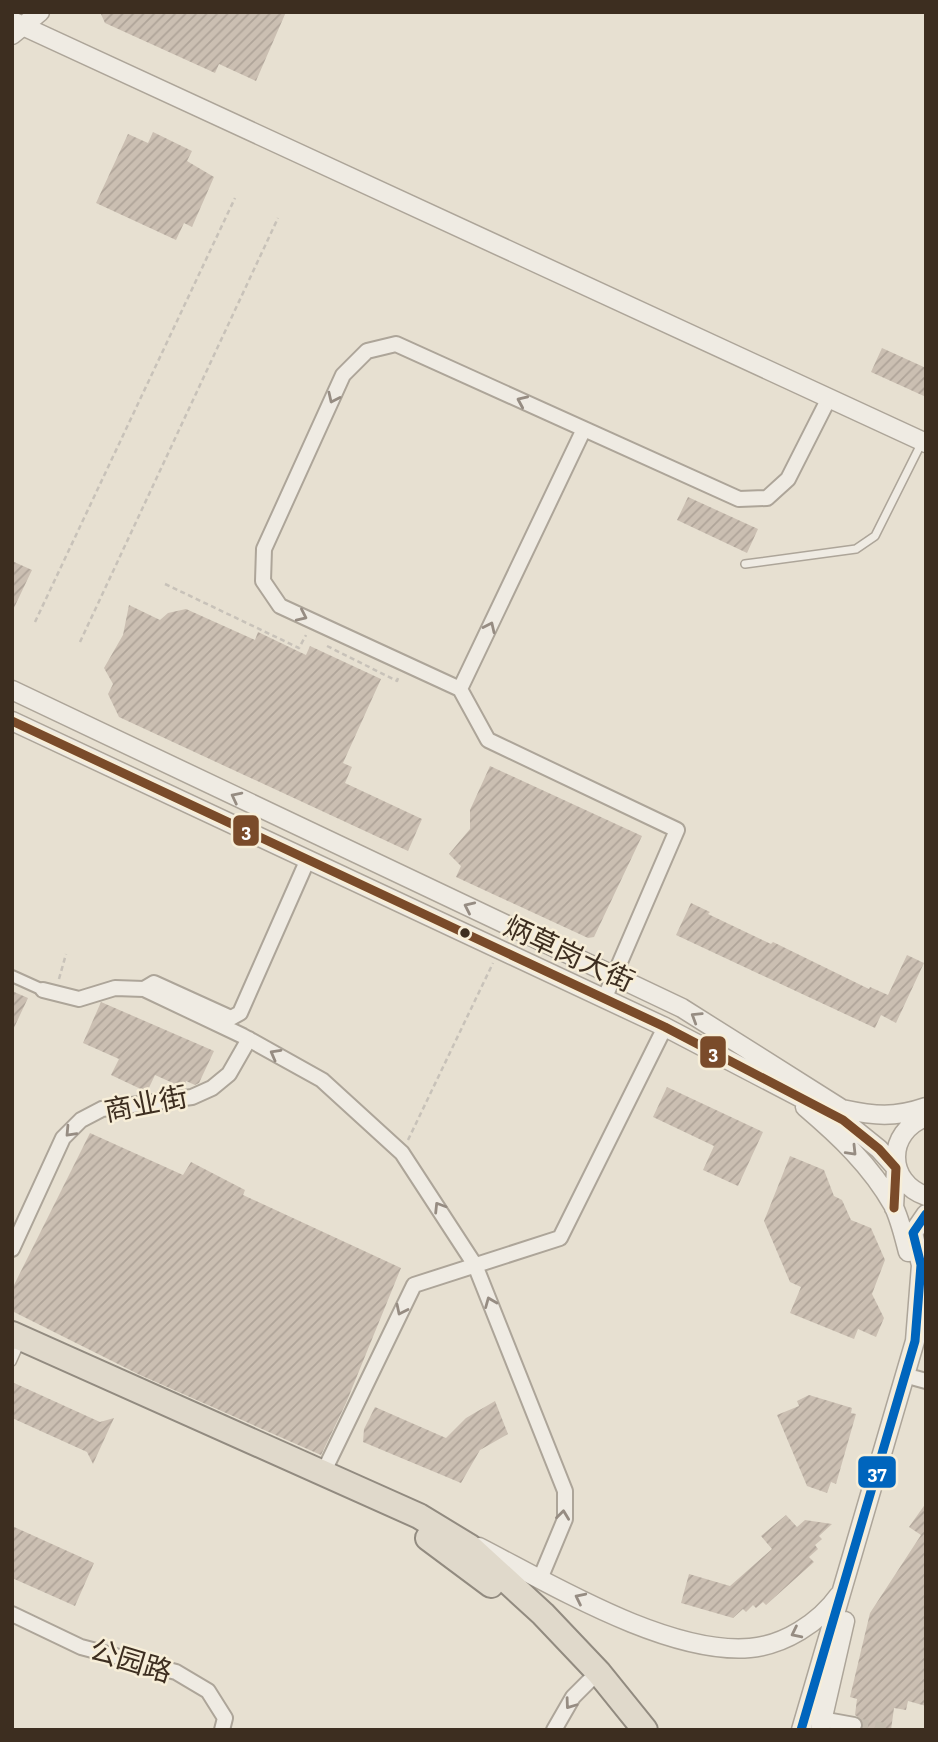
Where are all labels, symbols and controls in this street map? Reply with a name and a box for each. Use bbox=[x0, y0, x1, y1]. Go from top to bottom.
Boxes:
one-way arrow bbox=[327, 391, 341, 403]
one-way arrow bbox=[517, 395, 529, 409]
one-way arrow bbox=[295, 608, 307, 622]
one-way arrow bbox=[481, 622, 495, 634]
one-way arrow bbox=[231, 791, 243, 805]
line badge: 3 bbox=[232, 814, 260, 847]
text: 3 bbox=[241, 819, 251, 842]
one-way arrow bbox=[464, 902, 476, 916]
street label: 炳草岗大街 bbox=[499, 909, 639, 999]
unlabelled marker bbox=[458, 926, 472, 940]
one-way arrow bbox=[690, 1013, 703, 1026]
line badge: 3 bbox=[699, 1035, 727, 1069]
text: 3 bbox=[708, 1041, 718, 1064]
one-way arrow bbox=[270, 1049, 282, 1062]
street label: 商业街 bbox=[102, 1080, 190, 1128]
one-way arrow bbox=[65, 1124, 78, 1137]
one-way arrow bbox=[844, 1143, 857, 1156]
one-way arrow bbox=[434, 1202, 447, 1215]
one-way arrow bbox=[484, 1297, 498, 1309]
one-way arrow bbox=[396, 1303, 410, 1315]
line badge: 37 bbox=[857, 1455, 897, 1489]
text: 37 bbox=[867, 1461, 887, 1484]
one-way arrow bbox=[556, 1509, 571, 1521]
one-way arrow bbox=[575, 1592, 587, 1606]
one-way arrow bbox=[790, 1624, 803, 1638]
street label: 公园路 bbox=[86, 1633, 176, 1689]
one-way arrow bbox=[566, 1696, 578, 1709]

